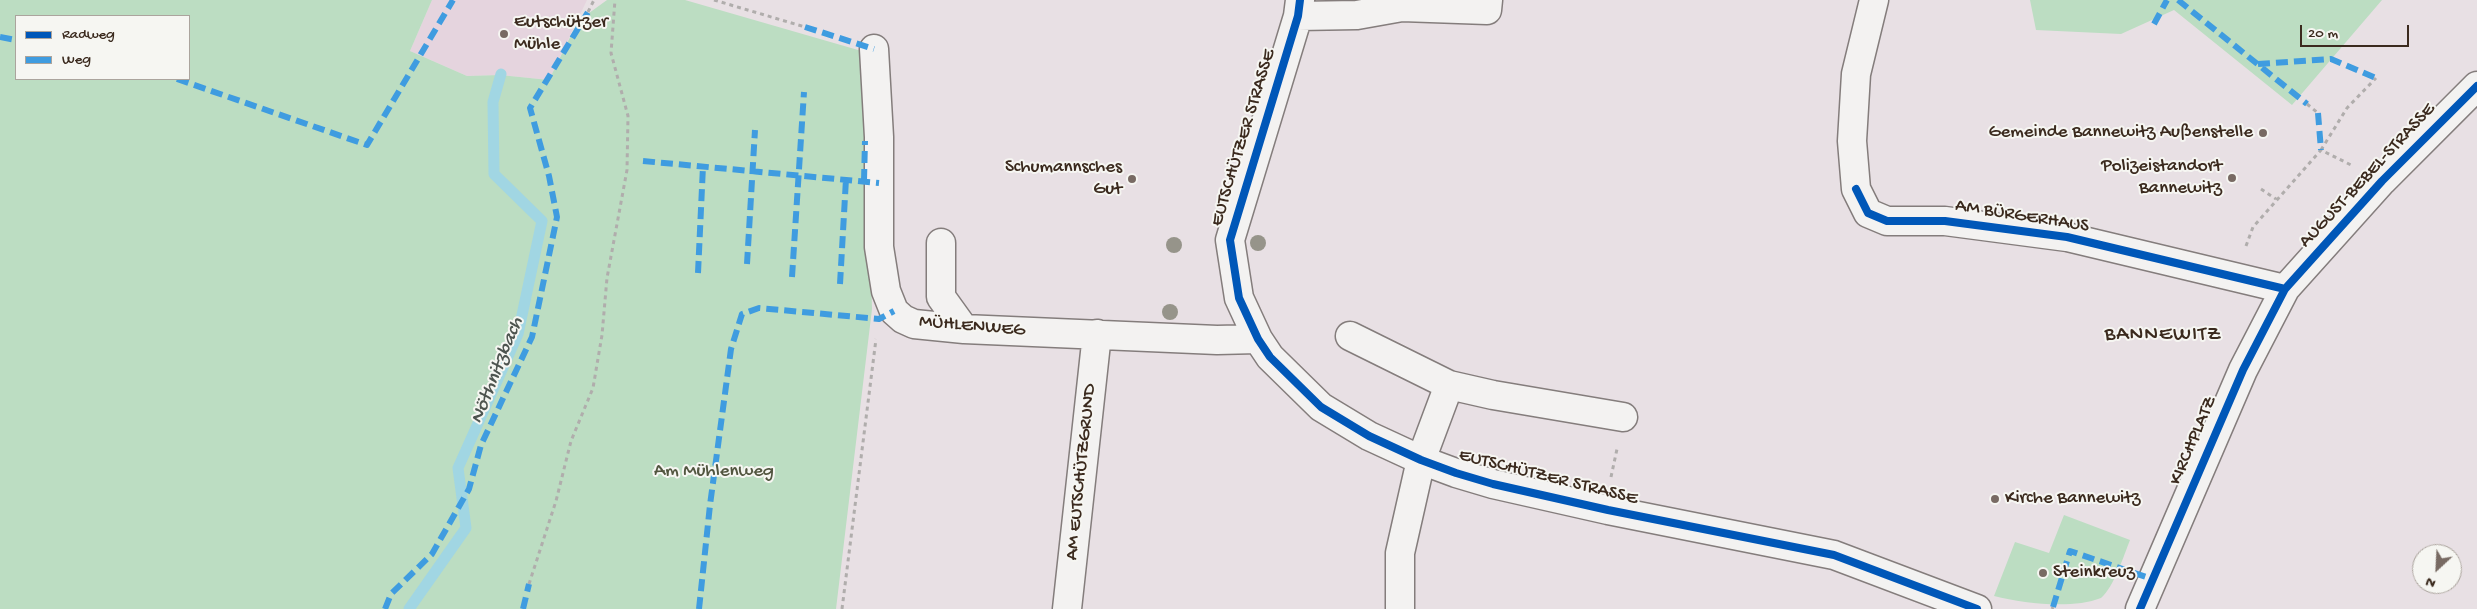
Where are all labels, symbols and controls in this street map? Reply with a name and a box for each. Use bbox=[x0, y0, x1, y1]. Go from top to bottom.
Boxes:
place label: Eutschützer Mühle bbox=[514, 12, 608, 56]
legend bbox=[15, 15, 190, 80]
scale bar bbox=[2302, 15, 2411, 47]
text: 20 m bbox=[2308, 25, 2338, 43]
text: Radweg bbox=[62, 26, 115, 44]
marker: Eutschützer Mühle bbox=[498, 28, 510, 40]
street label: EUTSCHÜTZER STRASSE bbox=[1206, 47, 1282, 229]
text: Weg bbox=[62, 51, 91, 69]
street label: AUGUST-BEBEL-STRASSE bbox=[2295, 99, 2441, 253]
place label: Gemeinde Bannewitz Außenstelle bbox=[1988, 122, 2253, 144]
marker: Gemeinde Bannewitz Außenstelle bbox=[2257, 127, 2269, 139]
place label: Polizeistandort Bannewitz bbox=[2101, 156, 2222, 200]
place label: Schumannsches Gut bbox=[1005, 157, 1122, 201]
marker: Polizeistandort Bannewitz bbox=[2226, 172, 2238, 184]
marker: Schumannsches Gut bbox=[1126, 173, 1138, 185]
street label: AM BÜRGERHAUS bbox=[1953, 195, 2091, 239]
street label: MÜHLENWEG bbox=[918, 311, 1026, 343]
water label: Nöthnitzbach bbox=[466, 314, 530, 428]
district label: BANNEWITZ bbox=[2103, 323, 2223, 349]
street label: AM EUTSCHÜTZGRUND bbox=[1061, 383, 1103, 561]
street label: KIRCHPLATZ bbox=[2165, 393, 2223, 489]
street label: EUTSCHÜTZER STRASSE bbox=[1456, 445, 1640, 511]
park label: Am Mühlenweg bbox=[654, 461, 774, 483]
place label: Kirche Bannewitz bbox=[2005, 488, 2140, 510]
marker: Kirche Bannewitz bbox=[1989, 493, 2001, 505]
north arrow bbox=[2412, 544, 2462, 594]
place label: Steinkreuz bbox=[2053, 562, 2135, 584]
marker: Steinkreuz bbox=[2037, 567, 2049, 579]
text: N bbox=[2423, 573, 2439, 592]

